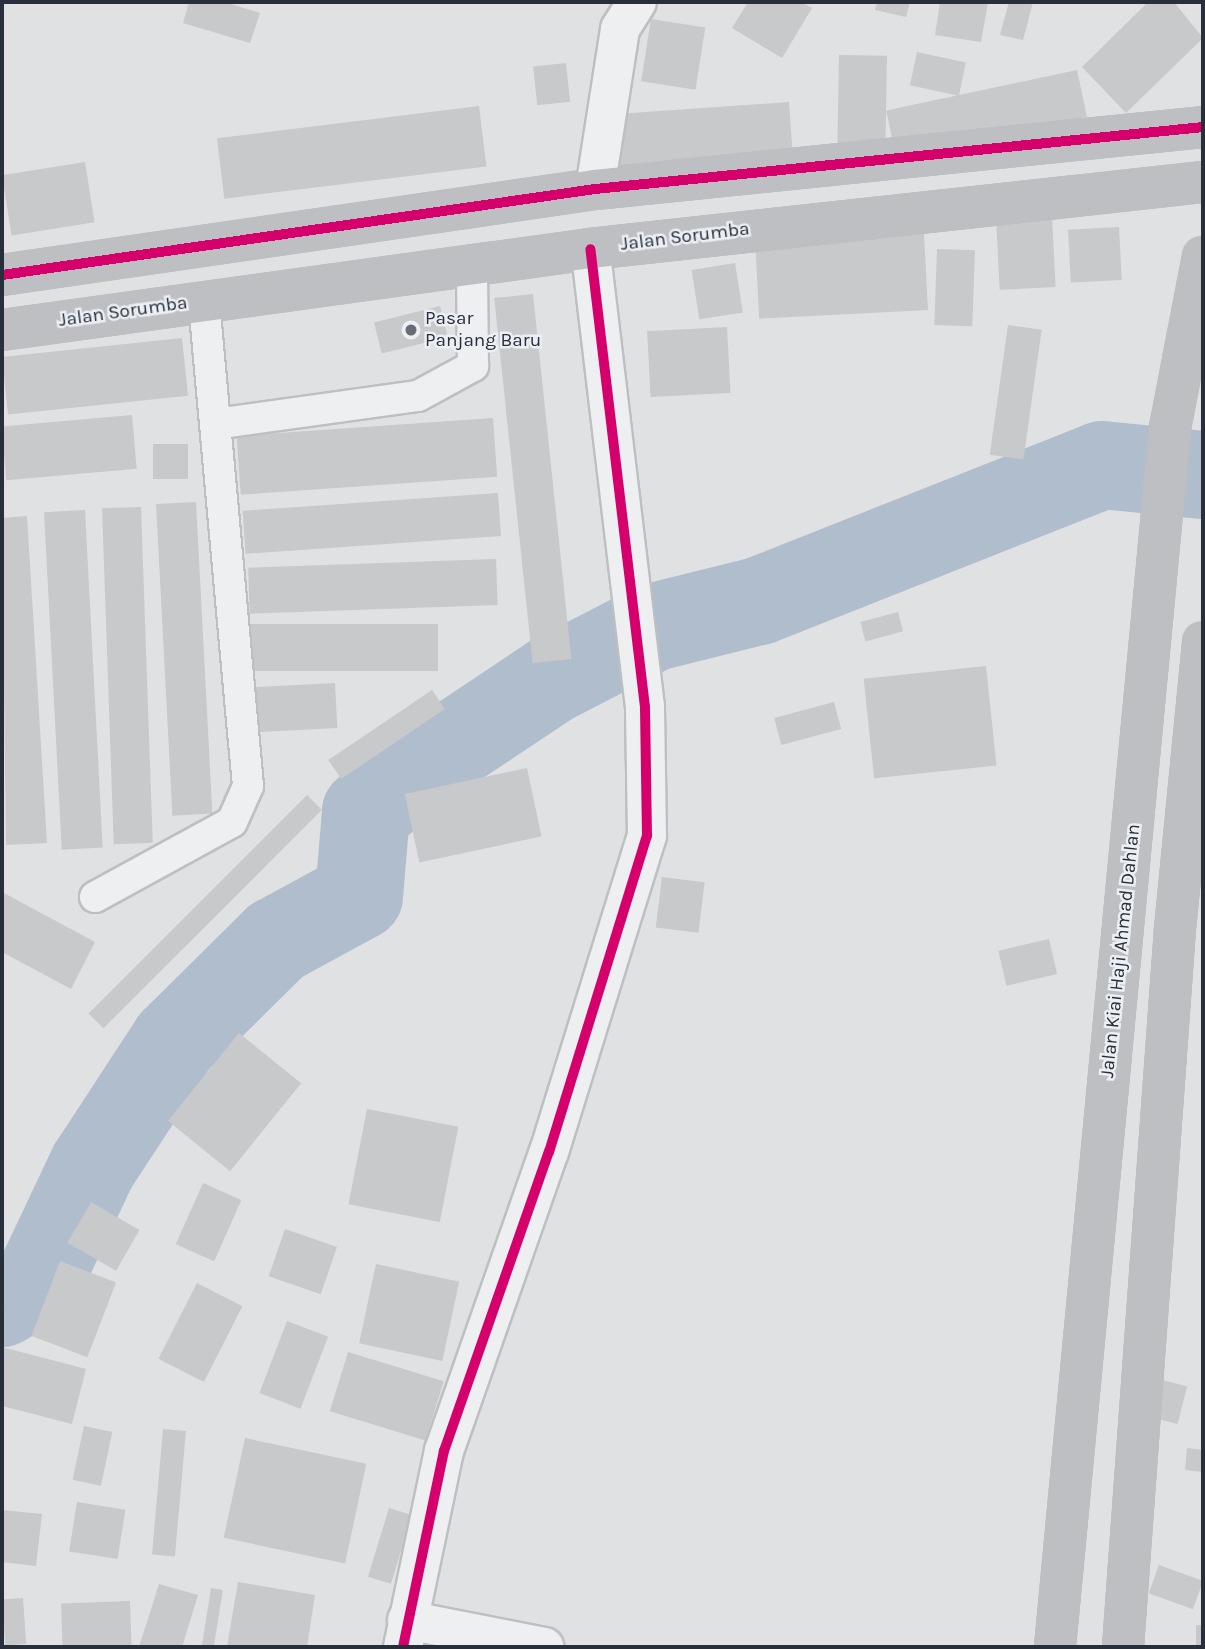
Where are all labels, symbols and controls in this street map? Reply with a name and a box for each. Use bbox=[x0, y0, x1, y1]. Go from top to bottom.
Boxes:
street label: Jalan Sorumba bbox=[619, 218, 751, 256]
street label: Jalan Sorumba bbox=[57, 292, 189, 332]
place label: Pasar Panjang Baru bbox=[425, 308, 541, 352]
marker: Pasar Panjang Baru bbox=[403, 322, 419, 338]
street label: Jalan Kiai Haji Ahmad Dahlan bbox=[1096, 823, 1146, 1079]

